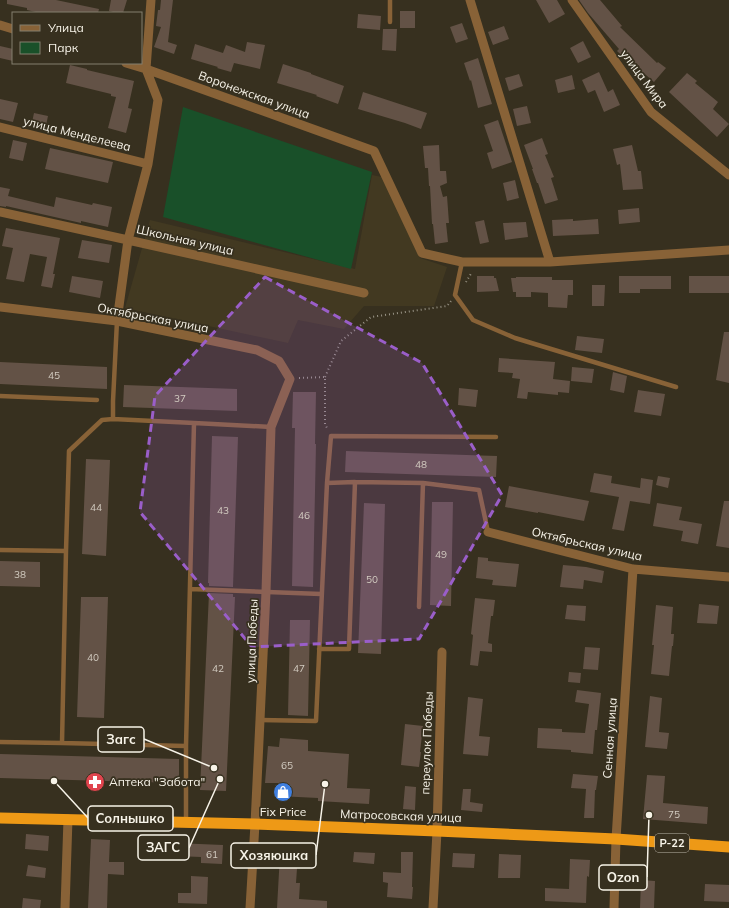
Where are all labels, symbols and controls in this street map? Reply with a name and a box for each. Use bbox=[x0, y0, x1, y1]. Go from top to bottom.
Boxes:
legend bbox=[12, 12, 142, 64]
text: Улица bbox=[47, 20, 84, 35]
text: Парк bbox=[48, 40, 79, 55]
street label: улица Мира bbox=[617, 46, 672, 111]
street label: Воронежская улица bbox=[196, 67, 312, 122]
street label: улица Менделеева bbox=[22, 113, 133, 154]
street label: Школьная улица bbox=[135, 221, 235, 258]
street label: Октябрьская улица bbox=[96, 299, 210, 336]
house number: 45 bbox=[48, 369, 60, 382]
house number: 37 bbox=[174, 392, 186, 405]
house number: 48 bbox=[415, 458, 427, 471]
house number: 44 bbox=[90, 501, 102, 514]
house number: 43 bbox=[217, 504, 229, 517]
house number: 46 bbox=[298, 509, 310, 522]
street label: Октябрьская улица bbox=[530, 523, 644, 564]
house number: 49 bbox=[435, 548, 447, 561]
house number: 38 bbox=[14, 568, 26, 581]
house number: 50 bbox=[366, 573, 378, 586]
street label: улица Победы bbox=[243, 599, 260, 683]
house number: 40 bbox=[87, 651, 99, 664]
house number: 42 bbox=[212, 662, 224, 675]
house number: 47 bbox=[293, 662, 305, 675]
street label: переулок Победы bbox=[417, 691, 436, 795]
street label: Сенная улица bbox=[599, 697, 620, 779]
callout: Загс bbox=[98, 727, 144, 752]
text: Загс bbox=[106, 731, 136, 747]
house number: 65 bbox=[281, 759, 293, 772]
pharmacy icon: Аптека "Забота" bbox=[84, 771, 106, 793]
place label: Аптека "Забота" bbox=[109, 774, 205, 789]
shop icon: Fix Price bbox=[272, 781, 294, 803]
place label: Fix Price bbox=[260, 804, 306, 819]
callout: Солнышко bbox=[88, 806, 173, 831]
street label: Матросовская улица bbox=[340, 806, 462, 825]
house number: 75 bbox=[668, 808, 680, 821]
text: Солнышко bbox=[95, 810, 165, 826]
road number: Р-22 bbox=[655, 834, 689, 852]
callout: ЗАГС bbox=[138, 835, 189, 860]
text: ЗАГС bbox=[146, 839, 180, 855]
callout: Хозяюшка bbox=[231, 843, 316, 868]
text: Хозяюшка bbox=[239, 847, 308, 863]
house number: 61 bbox=[206, 848, 218, 861]
callout: Ozon bbox=[599, 865, 647, 890]
text: Ozon bbox=[607, 869, 639, 885]

